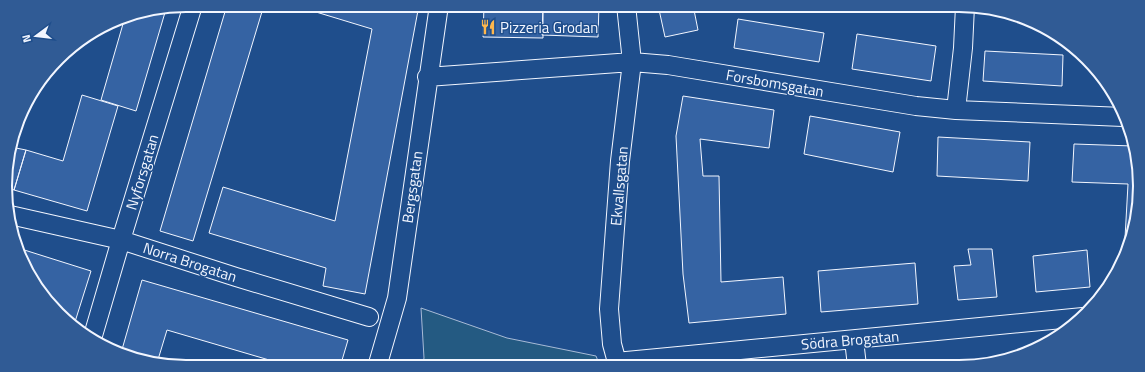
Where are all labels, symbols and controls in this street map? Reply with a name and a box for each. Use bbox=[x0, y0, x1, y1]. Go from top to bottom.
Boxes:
north arrow bbox=[16, 16, 56, 56]
place label: Pizzeria Grodan bbox=[500, 16, 598, 39]
restaurant icon: Pizzeria Grodan bbox=[479, 18, 497, 36]
text: N bbox=[18, 33, 35, 44]
street label: Forsbomsgatan bbox=[724, 63, 826, 103]
street label: Nyforsgatan bbox=[120, 131, 164, 213]
street label: Ekvallsgatan bbox=[604, 145, 634, 227]
street label: Bergsgatan bbox=[396, 149, 428, 225]
street label: Norra Brogatan bbox=[140, 236, 240, 288]
street label: Södra Brogatan bbox=[800, 324, 900, 356]

